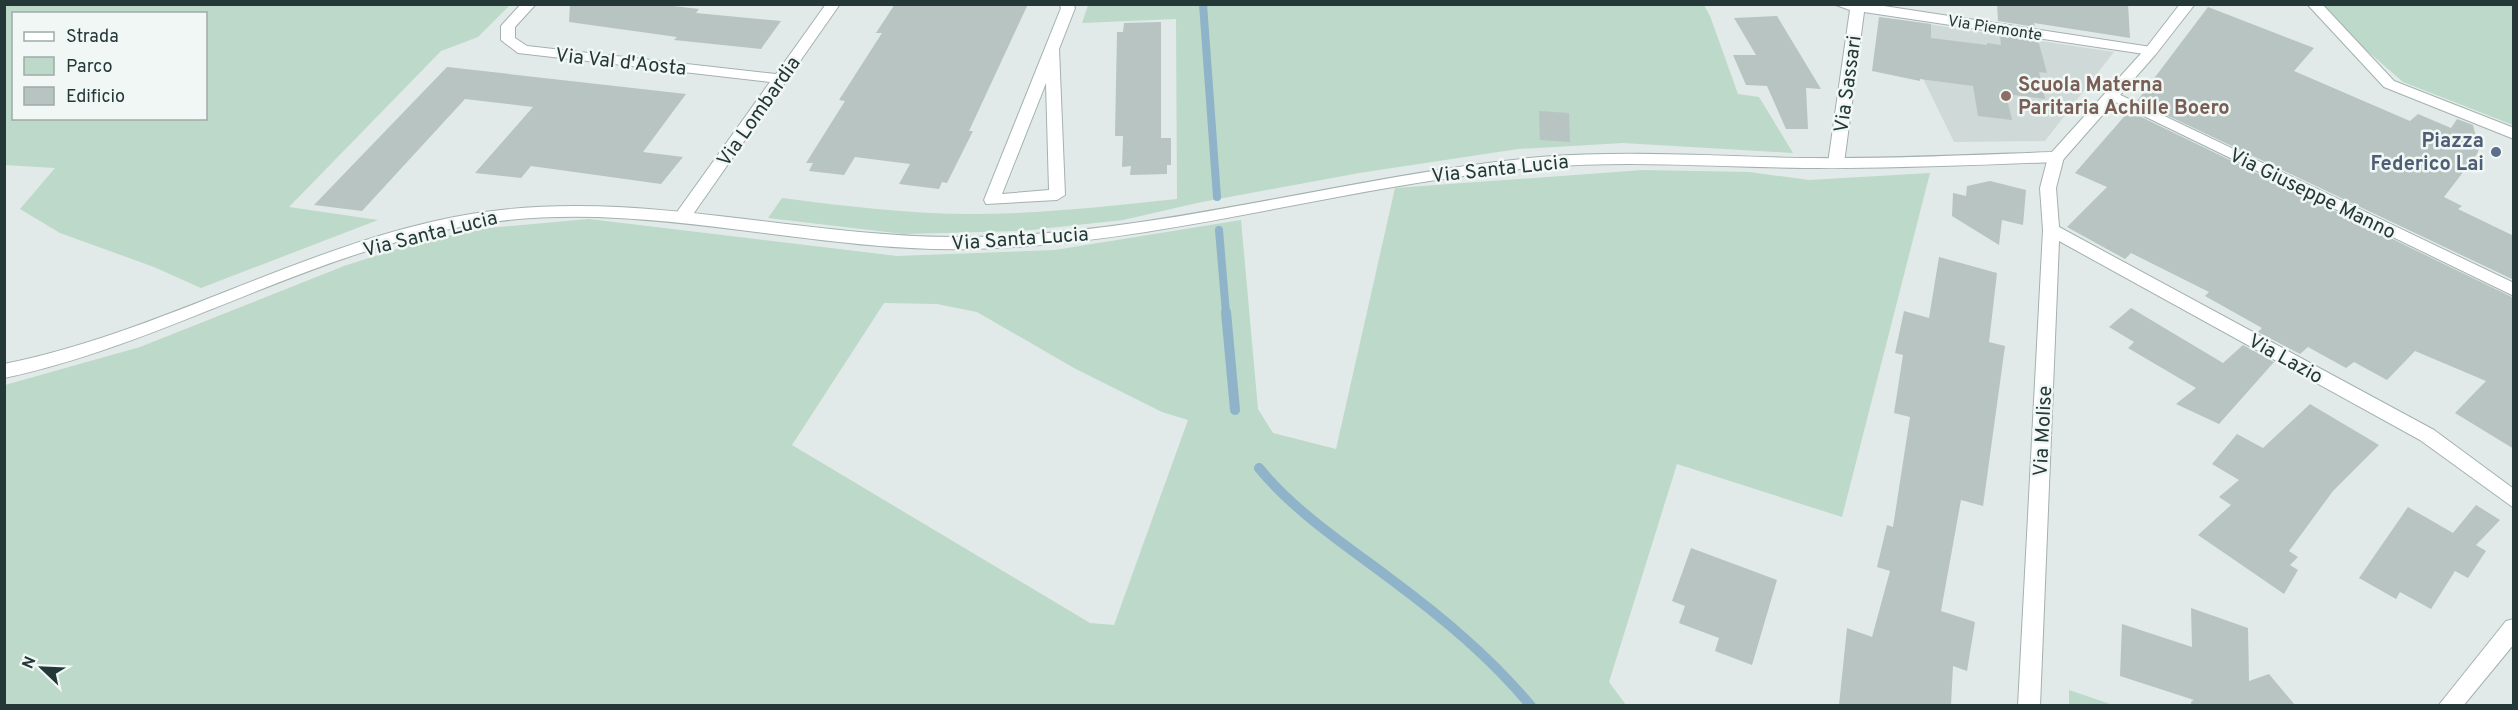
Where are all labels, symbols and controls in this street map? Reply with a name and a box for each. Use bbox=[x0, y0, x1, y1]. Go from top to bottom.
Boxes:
legend bbox=[12, 12, 207, 120]
street label: Via Piemonte bbox=[1946, 12, 2043, 46]
text: Strada bbox=[66, 26, 119, 49]
street label: Via Sassari bbox=[1829, 34, 1869, 135]
street label: Via Val d'Aosta bbox=[554, 43, 688, 83]
street label: Via Lombardia bbox=[712, 52, 807, 172]
text: Parco bbox=[66, 56, 112, 79]
place label: Scuola Materna Paritaria Achille Boero bbox=[2018, 73, 2230, 122]
text: Edificio bbox=[66, 86, 125, 109]
marker: Scuola Materna Paritaria Achille Boero bbox=[1999, 89, 2013, 103]
place label: Piazza Federico Lai bbox=[2371, 129, 2484, 178]
street label: Via Giuseppe Manno bbox=[2224, 143, 2400, 246]
marker: Piazza Federico Lai bbox=[2489, 145, 2503, 159]
street label: Via Santa Lucia bbox=[1430, 150, 1570, 190]
street label: Via Santa Lucia bbox=[361, 206, 500, 264]
street label: Via Santa Lucia bbox=[951, 222, 1090, 258]
street label: Via Lazio bbox=[2243, 329, 2327, 391]
street label: Via Molise bbox=[2029, 385, 2059, 477]
north arrow bbox=[12, 638, 72, 698]
text: N bbox=[19, 654, 41, 672]

